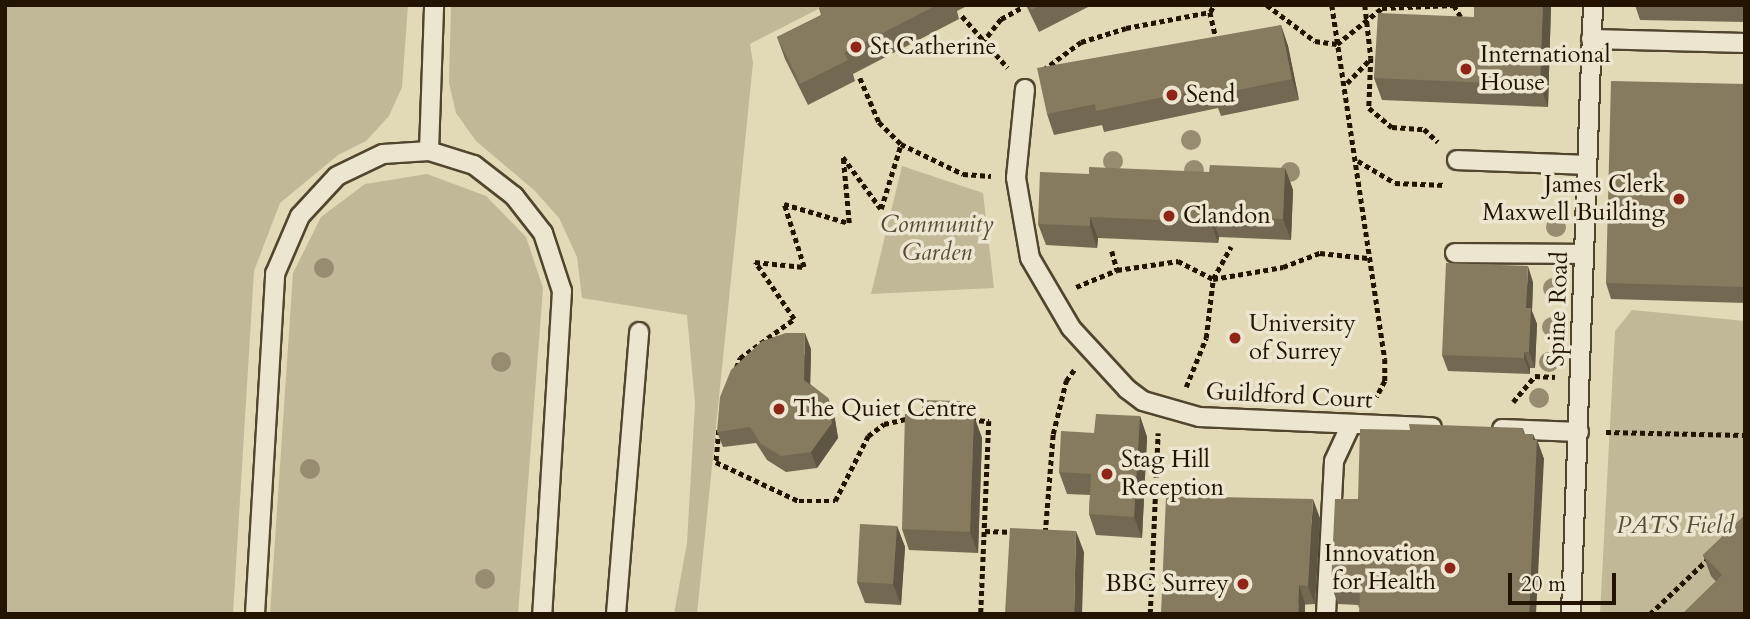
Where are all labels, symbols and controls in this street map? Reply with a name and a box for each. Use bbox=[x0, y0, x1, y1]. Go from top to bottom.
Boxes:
place label: St Catherine bbox=[870, 33, 996, 61]
marker: St Catherine bbox=[848, 39, 864, 55]
place label: International House bbox=[1480, 41, 1610, 97]
marker: International House bbox=[1458, 61, 1474, 77]
place label: Send bbox=[1186, 81, 1235, 109]
marker: Send bbox=[1164, 87, 1180, 103]
place label: James Clerk Maxwell Building bbox=[1482, 171, 1665, 227]
marker: James Clerk Maxwell Building bbox=[1671, 191, 1687, 207]
place label: Clandon bbox=[1183, 202, 1271, 230]
marker: Clandon bbox=[1161, 208, 1177, 224]
park label: Community Garden bbox=[880, 211, 994, 267]
street label: Spine Road bbox=[1542, 251, 1574, 367]
place label: University of Surrey bbox=[1249, 310, 1356, 366]
marker: University of Surrey bbox=[1227, 330, 1243, 346]
street label: Guildford Court bbox=[1205, 377, 1373, 415]
place label: The Quiet Centre bbox=[793, 395, 977, 423]
marker: The Quiet Centre bbox=[771, 401, 787, 417]
place label: Stag Hill Reception bbox=[1121, 446, 1224, 502]
marker: Stag Hill Reception bbox=[1099, 466, 1115, 482]
park label: PATS Field bbox=[1616, 512, 1734, 540]
place label: Innovation for Health bbox=[1324, 540, 1436, 596]
marker: Innovation for Health bbox=[1442, 560, 1458, 576]
scale bar bbox=[1512, 560, 1620, 604]
place label: BBC Surrey bbox=[1105, 570, 1229, 598]
text: 20 m bbox=[1521, 570, 1566, 599]
marker: BBC Surrey bbox=[1235, 576, 1251, 592]

